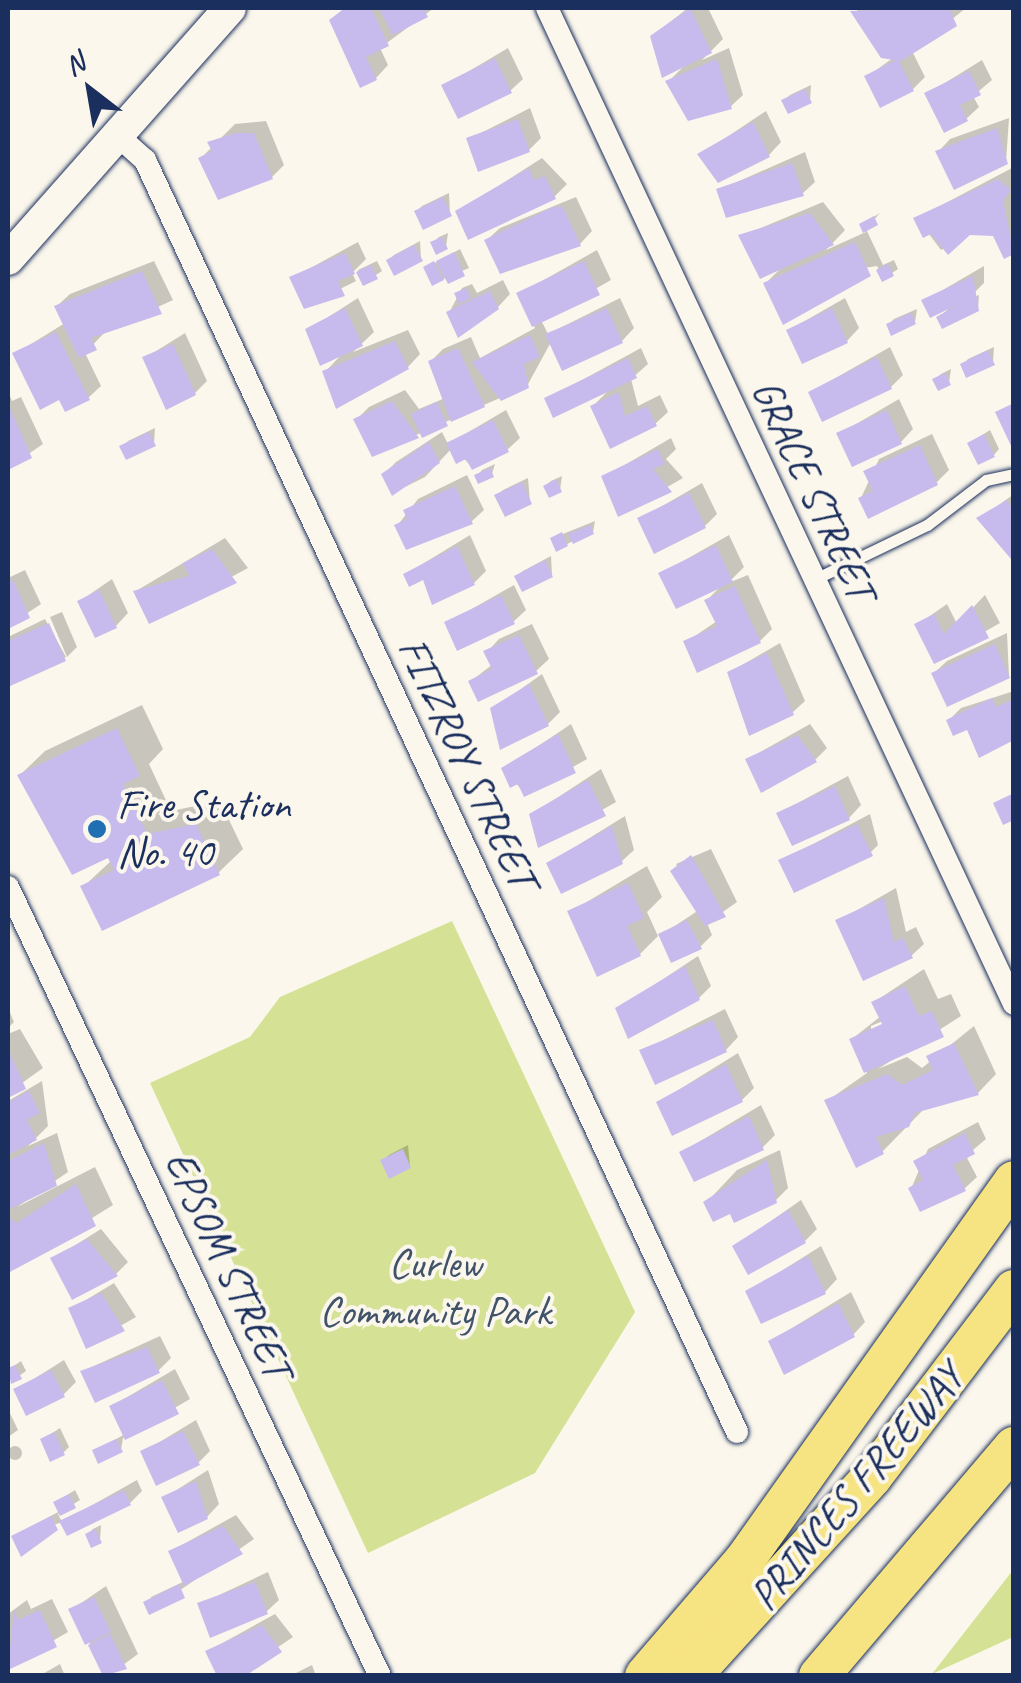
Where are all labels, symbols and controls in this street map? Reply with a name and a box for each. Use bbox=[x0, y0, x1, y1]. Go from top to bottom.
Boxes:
north arrow bbox=[40, 40, 140, 140]
text: N bbox=[58, 44, 91, 83]
street label: GRACE STREET bbox=[740, 372, 886, 608]
street label: FITZROY STREET bbox=[387, 630, 547, 896]
place label: Fire Station No. 40 bbox=[117, 780, 292, 878]
marker: Fire Station No. 40 bbox=[86, 818, 108, 840]
street label: EPSOM STREET bbox=[153, 1143, 303, 1387]
park label: Curlew Community Park bbox=[319, 1239, 551, 1338]
street label: PRINCES FREEWAY bbox=[741, 1355, 973, 1619]

